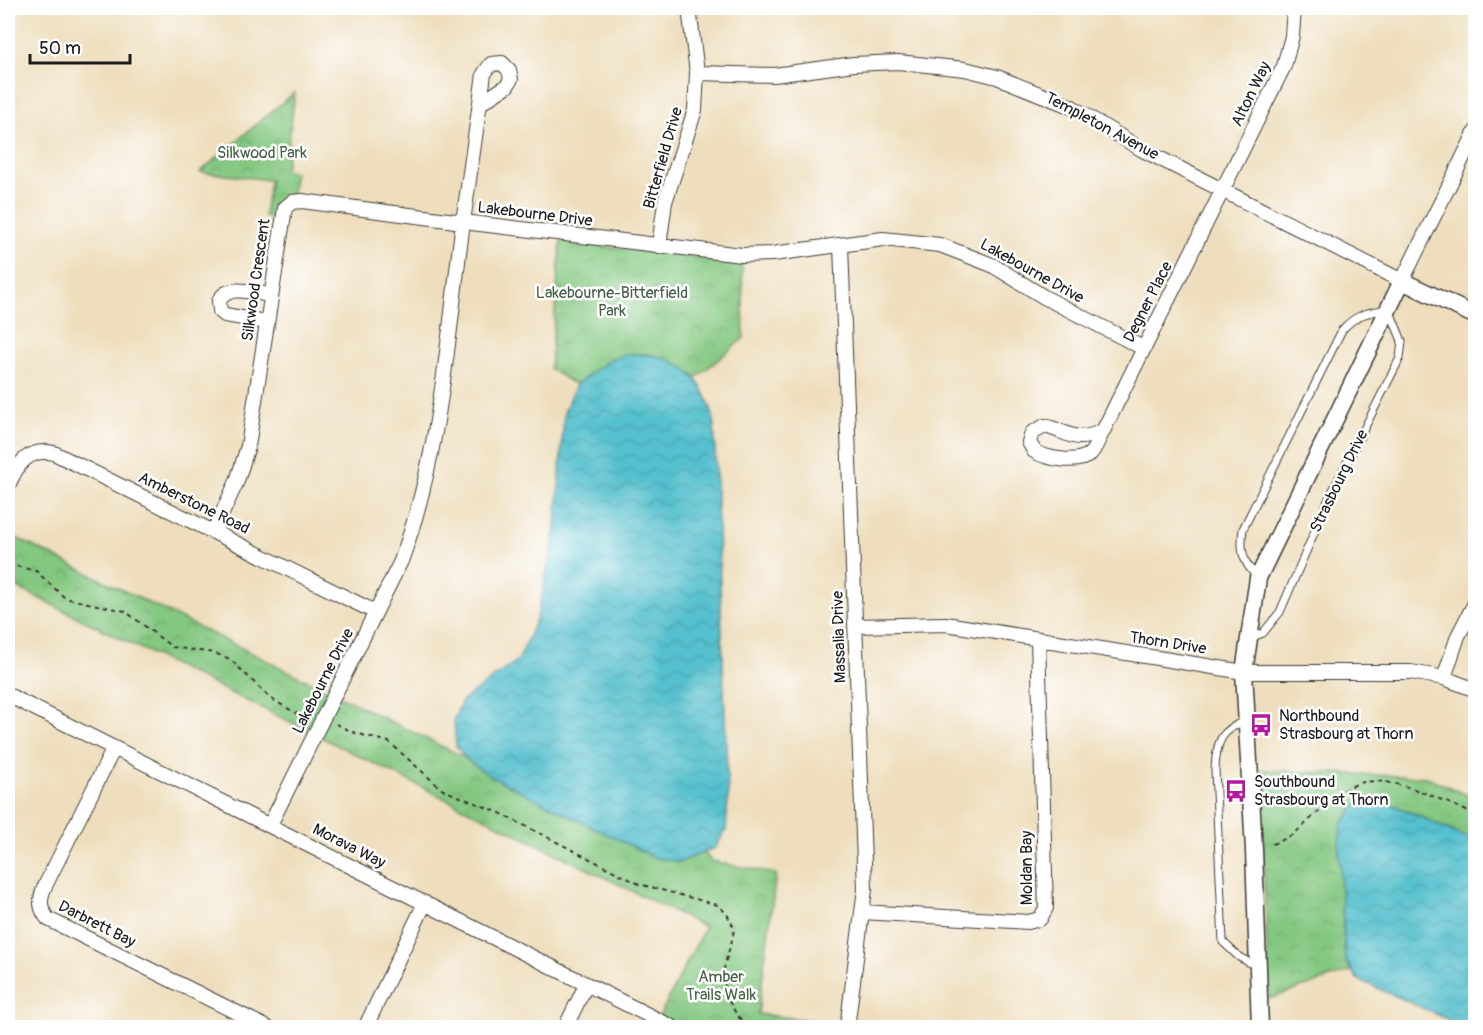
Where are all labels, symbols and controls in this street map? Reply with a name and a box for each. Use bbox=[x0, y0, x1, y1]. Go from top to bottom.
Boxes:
scale bar bbox=[30, 27, 130, 65]
text: 50 m bbox=[39, 37, 81, 60]
street label: Alton Way bbox=[1227, 58, 1275, 130]
street label: Templeton Avenue bbox=[1042, 88, 1162, 164]
street label: Bitterfield Drive bbox=[639, 105, 687, 211]
park label: Silkwood Park bbox=[217, 143, 307, 163]
street label: Lakebourne Drive bbox=[476, 197, 594, 231]
street label: Silkwood Crescent bbox=[238, 217, 275, 342]
street label: Lakebourne Drive bbox=[977, 234, 1088, 308]
street label: Degner Place bbox=[1119, 258, 1177, 346]
park label: Lakebourne-Bitterfield Park bbox=[536, 283, 688, 321]
street label: Strasbourg Drive bbox=[1305, 426, 1373, 536]
street label: Amberstone Road bbox=[135, 467, 253, 539]
street label: Massalia Drive bbox=[827, 590, 851, 684]
street label: Lakebourne Drive bbox=[288, 625, 358, 737]
street label: Thorn Drive bbox=[1128, 627, 1208, 659]
place label: Northbound Strasbourg at Thorn bbox=[1279, 706, 1413, 744]
bus stop icon: Northbound Strasbourg at Thorn bbox=[1248, 712, 1274, 738]
place label: Southbound Strasbourg at Thorn bbox=[1254, 772, 1388, 810]
bus stop icon: Southbound Strasbourg at Thorn bbox=[1223, 778, 1249, 804]
street label: Morava Way bbox=[309, 819, 389, 873]
street label: Moldan Bay bbox=[1017, 831, 1037, 905]
street label: Darbrett Bay bbox=[55, 896, 139, 952]
park label: Amber Trails Walk bbox=[686, 967, 757, 1005]

